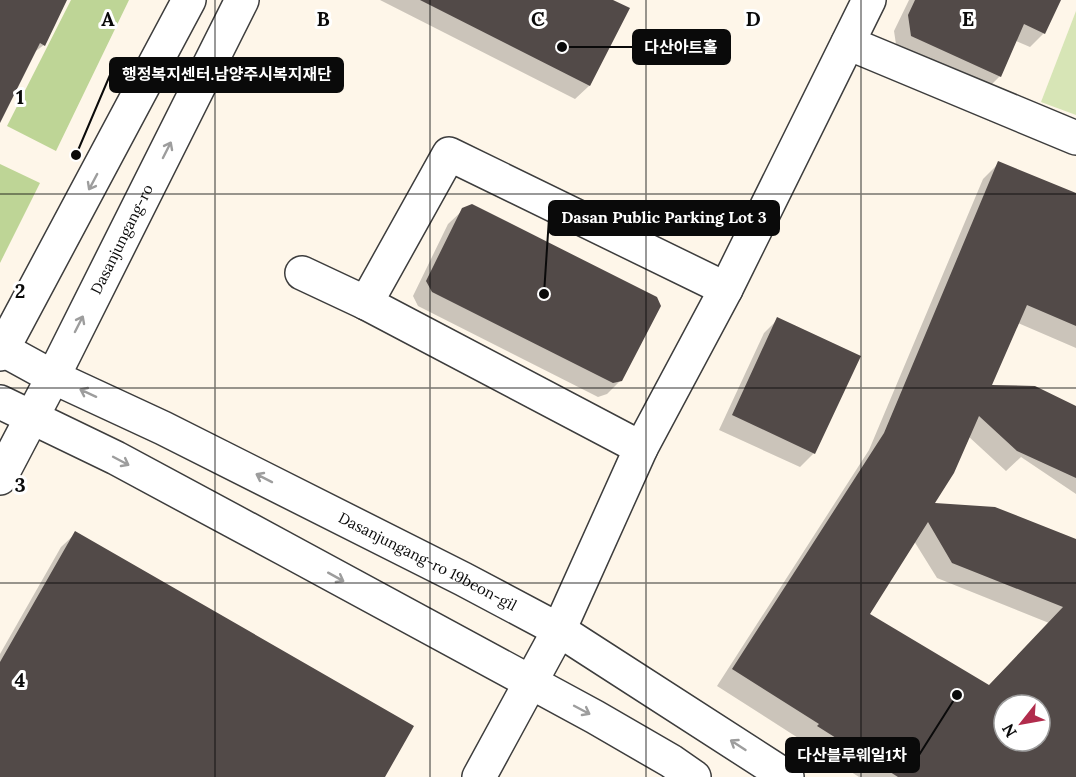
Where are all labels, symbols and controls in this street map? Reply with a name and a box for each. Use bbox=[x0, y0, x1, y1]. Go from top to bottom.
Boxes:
text: A bbox=[101, 6, 115, 31]
text: B bbox=[316, 6, 330, 31]
text: C bbox=[531, 6, 545, 31]
text: D bbox=[745, 6, 761, 31]
text: E bbox=[962, 6, 974, 31]
callout: 다산아트홀 bbox=[633, 30, 730, 64]
text: 다산아트홀 bbox=[644, 37, 718, 57]
callout: 행정복지센터.남양주시복지재단 bbox=[110, 58, 343, 92]
text: 행정복지센터.남양주시복지재단 bbox=[122, 64, 332, 84]
text: 1 bbox=[16, 84, 24, 109]
one-way arrow bbox=[161, 142, 173, 159]
one-way arrow bbox=[86, 172, 98, 190]
street label: Dasanjungang-ro bbox=[86, 181, 157, 297]
callout: Dasan Public Parking Lot 3 bbox=[549, 201, 779, 235]
text: Dasan Public Parking Lot 3 bbox=[561, 207, 767, 227]
text: 2 bbox=[15, 278, 25, 303]
one-way arrow bbox=[74, 316, 86, 334]
one-way arrow bbox=[80, 387, 98, 399]
one-way arrow bbox=[112, 456, 130, 468]
text: 3 bbox=[14, 472, 26, 497]
one-way arrow bbox=[255, 472, 273, 484]
street label: Dasanjungang-ro 19beon-gil bbox=[335, 508, 520, 615]
one-way arrow bbox=[327, 571, 344, 583]
text: 4 bbox=[15, 667, 26, 692]
north arrow bbox=[992, 693, 1052, 753]
one-way arrow bbox=[572, 705, 590, 716]
text: N bbox=[997, 720, 1021, 741]
callout: 다산블루웨일1차 bbox=[786, 738, 919, 772]
one-way arrow bbox=[730, 739, 747, 751]
text: 다산블루웨일1차 bbox=[797, 745, 907, 765]

